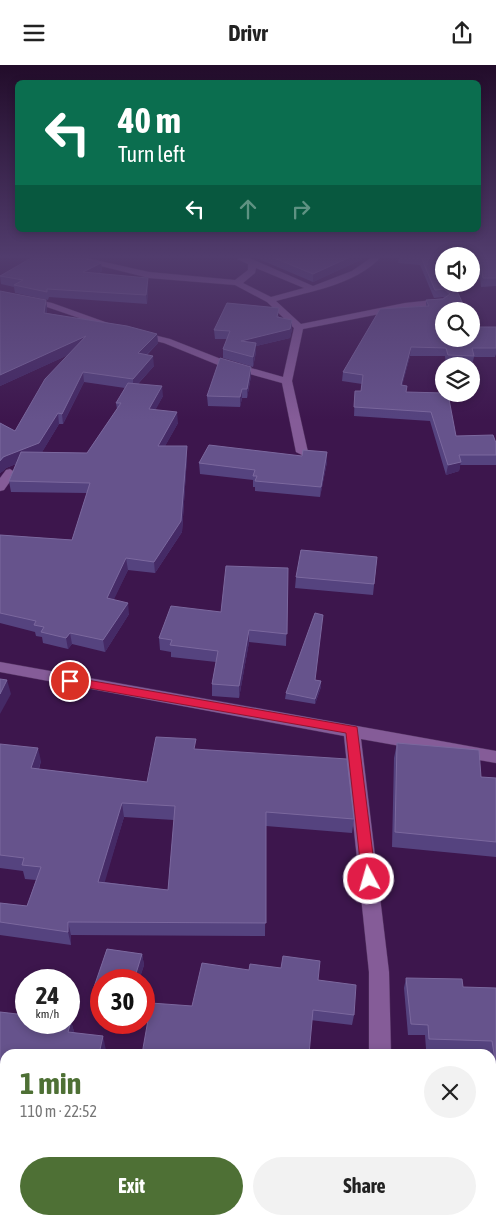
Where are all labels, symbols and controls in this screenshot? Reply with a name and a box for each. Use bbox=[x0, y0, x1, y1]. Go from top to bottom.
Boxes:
icon: menu bbox=[20, 19, 48, 47]
icon: share bbox=[448, 19, 476, 47]
text: Drivr bbox=[228, 20, 268, 46]
icon: left bbox=[35, 100, 100, 165]
text: 40 m bbox=[118, 100, 181, 140]
text: Turn left bbox=[118, 141, 185, 167]
icon: left bbox=[181, 195, 209, 223]
icon: ahead bbox=[234, 195, 262, 223]
icon: right bbox=[287, 195, 315, 223]
map controls bbox=[435, 247, 480, 402]
button: sound bbox=[435, 247, 480, 292]
button: search bbox=[435, 302, 480, 347]
button: layers bbox=[435, 357, 480, 402]
pin bbox=[49, 660, 91, 702]
icon: arrive bbox=[56, 667, 84, 695]
position arrow bbox=[342, 852, 394, 904]
speed limit sign: 30 bbox=[90, 969, 155, 1034]
text: 24 bbox=[36, 981, 59, 1009]
text: km/h bbox=[36, 1007, 59, 1021]
text: 1 min bbox=[20, 1066, 81, 1100]
button: close bbox=[424, 1066, 476, 1118]
text: 110 m · 22:52 bbox=[20, 1102, 97, 1120]
button: Exit bbox=[20, 1157, 243, 1215]
button: Share bbox=[253, 1157, 476, 1215]

